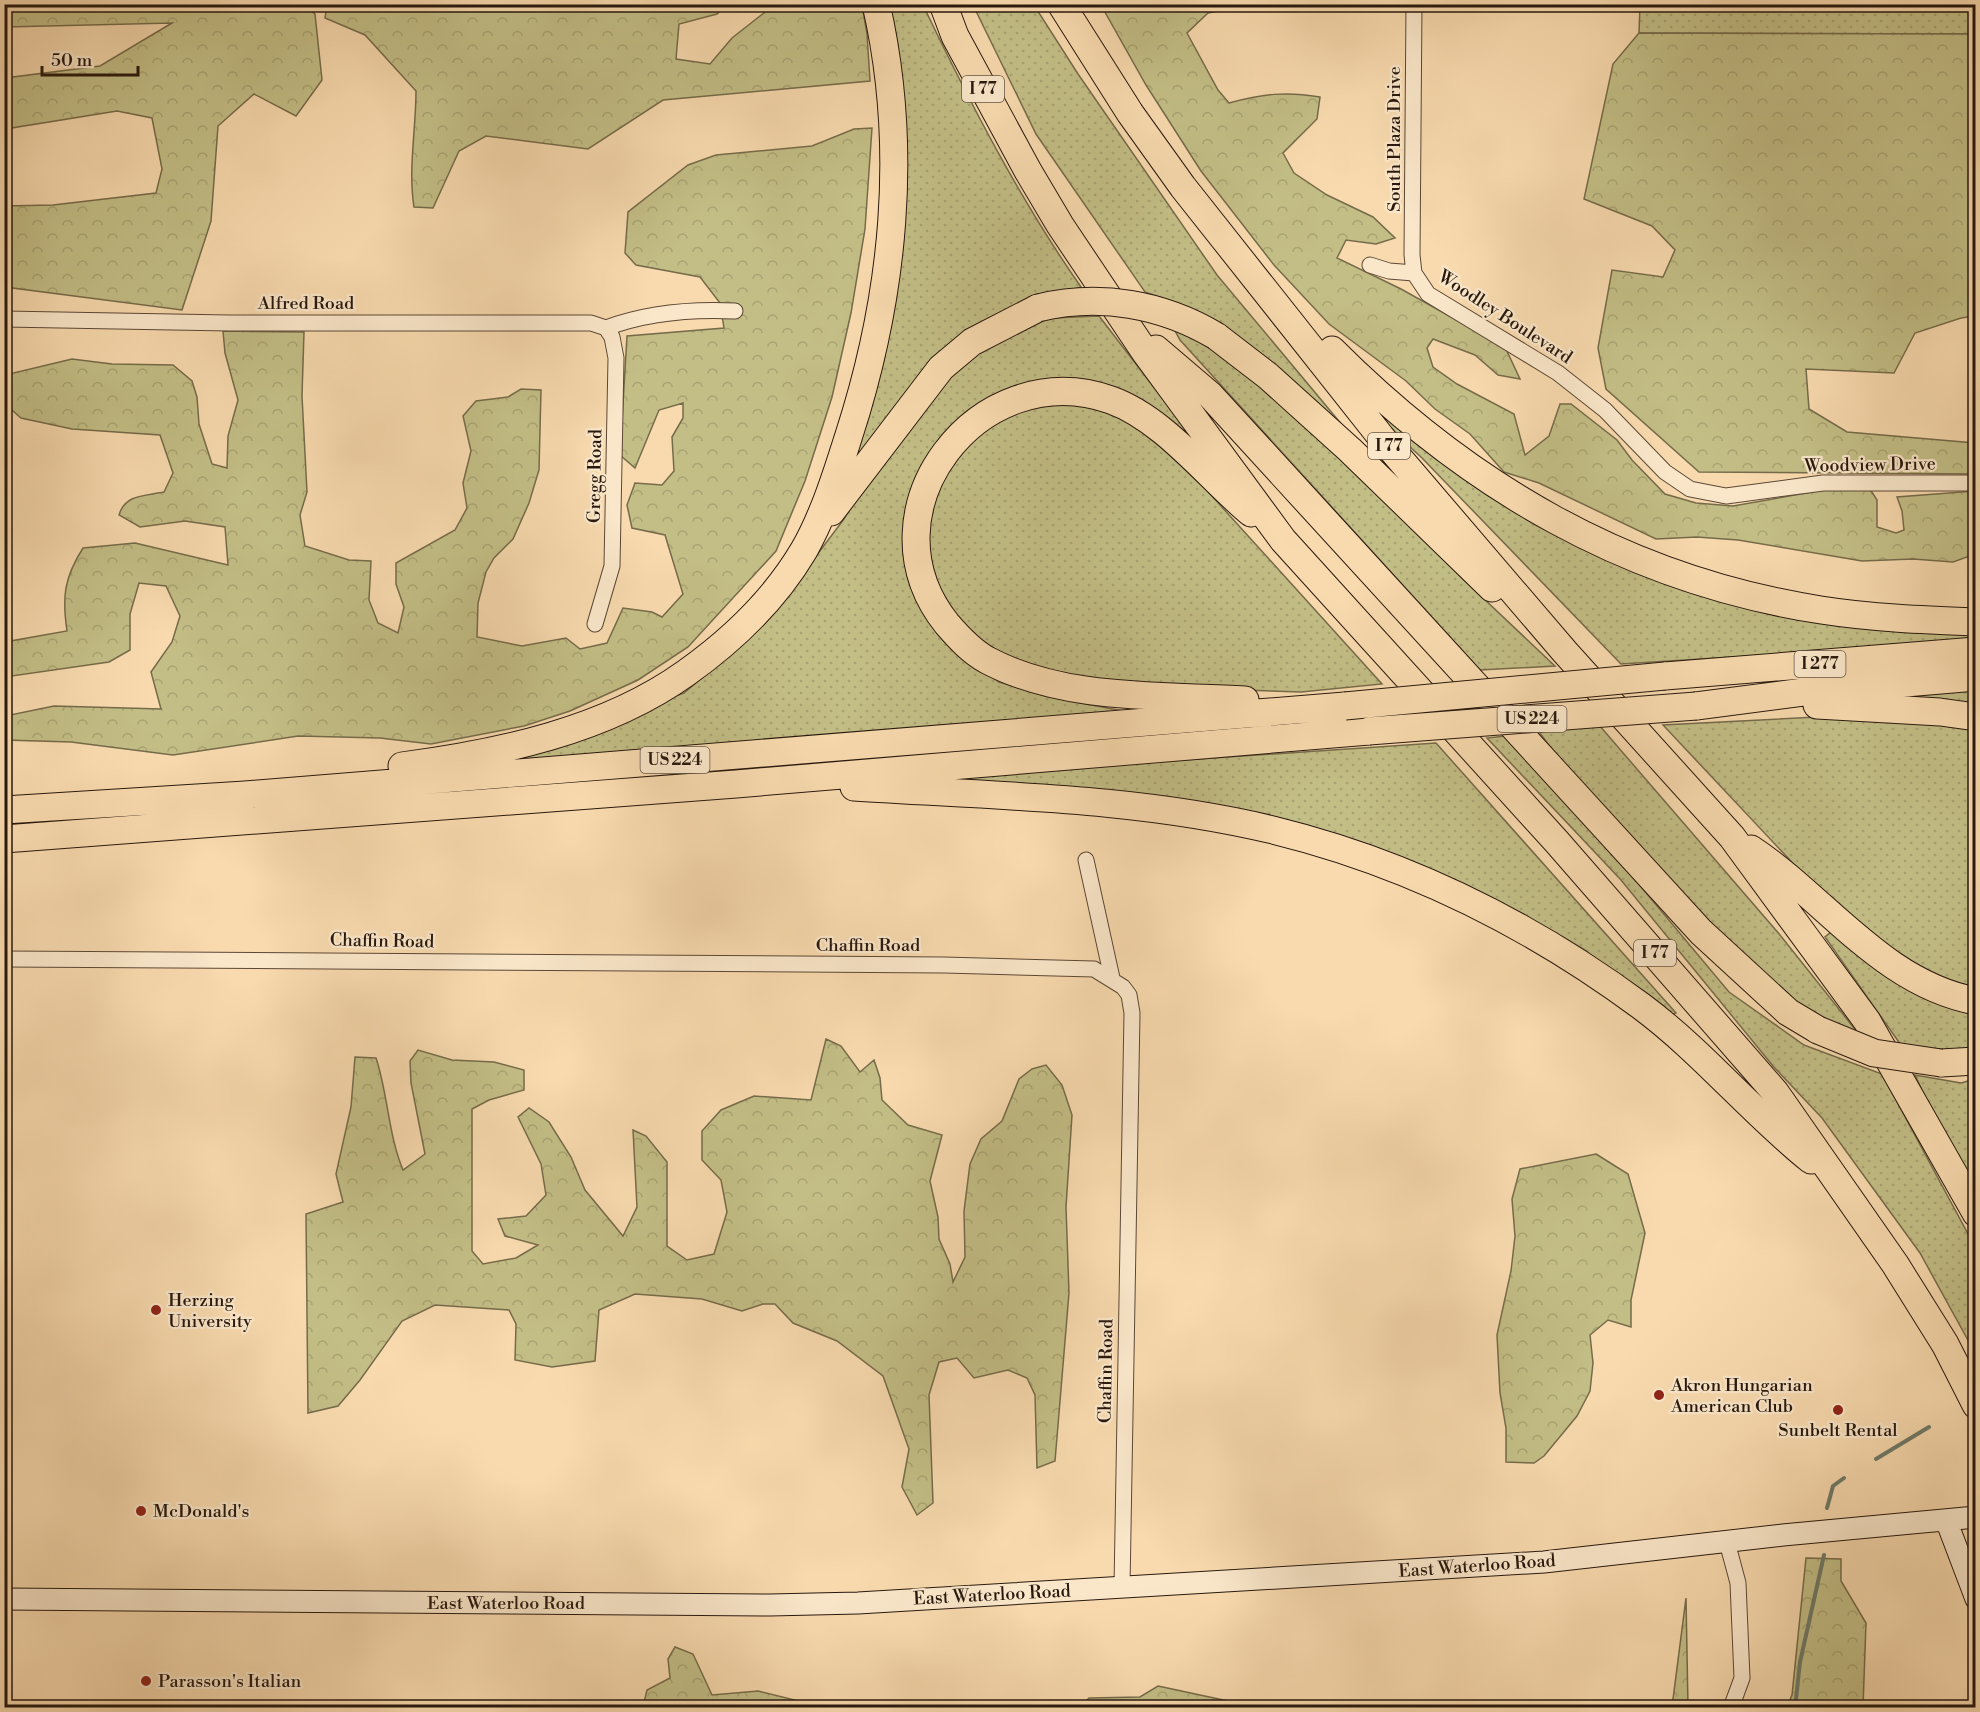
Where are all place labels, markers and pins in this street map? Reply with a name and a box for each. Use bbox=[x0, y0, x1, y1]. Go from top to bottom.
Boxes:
place label: Herzing University bbox=[168, 1289, 252, 1333]
marker: Herzing University bbox=[149, 1303, 163, 1317]
place label: Akron Hungarian American Club bbox=[1670, 1374, 1813, 1418]
marker: Akron Hungarian American Club bbox=[1652, 1388, 1666, 1402]
marker: Sunbelt Rental bbox=[1831, 1403, 1845, 1417]
place label: Sunbelt Rental bbox=[1778, 1419, 1898, 1442]
place label: McDonald's bbox=[153, 1500, 250, 1523]
marker: McDonald's bbox=[134, 1504, 148, 1518]
place label: Parasson's Italian bbox=[158, 1670, 301, 1693]
marker: Parasson's Italian bbox=[139, 1674, 153, 1688]

